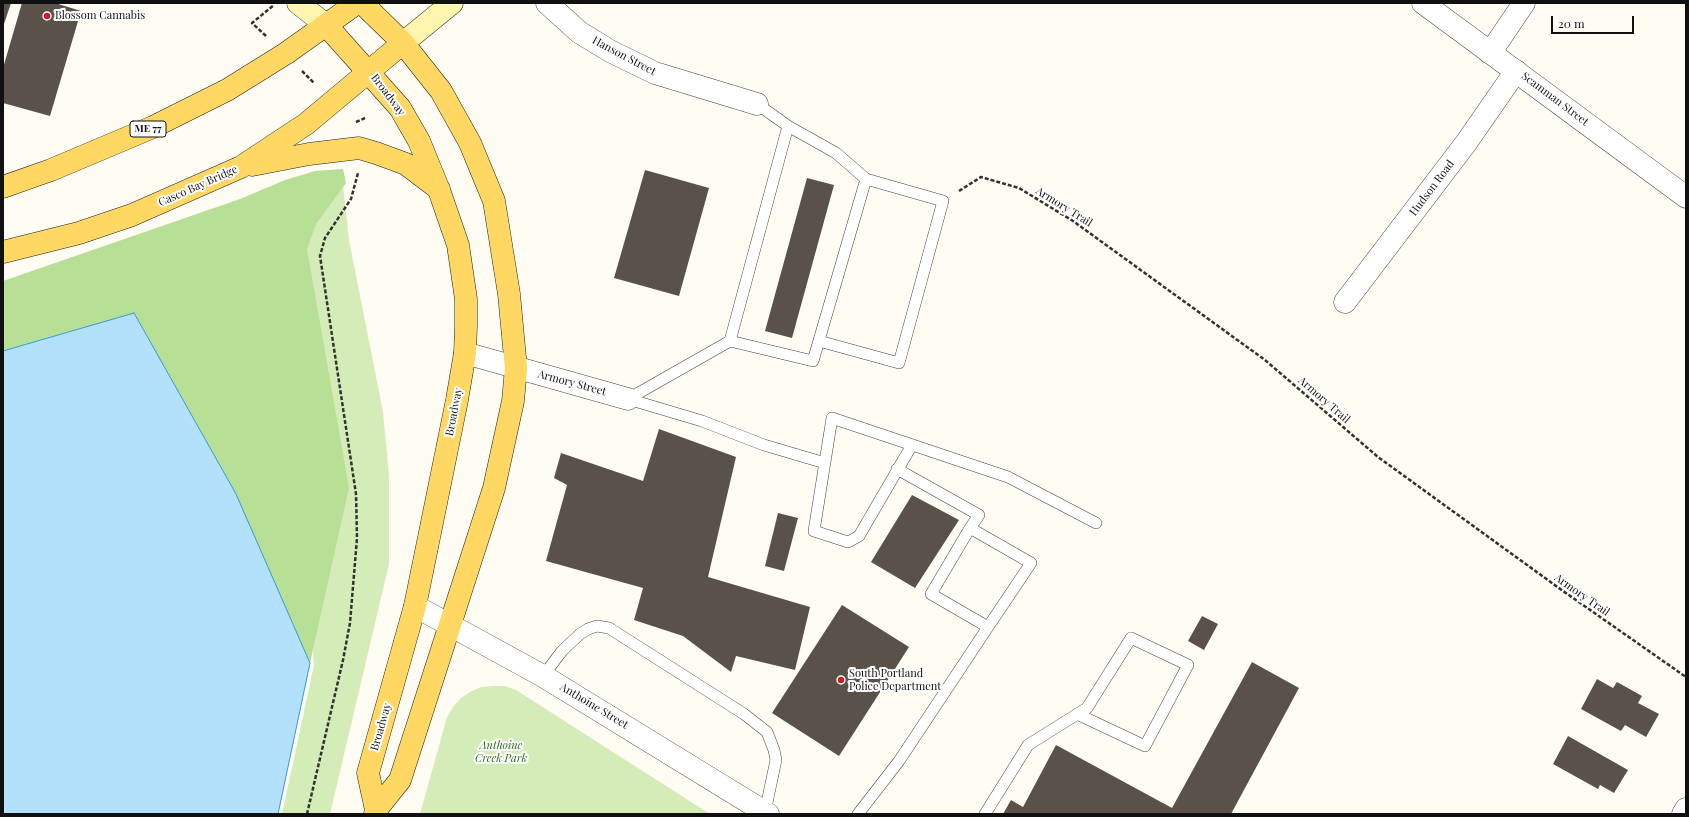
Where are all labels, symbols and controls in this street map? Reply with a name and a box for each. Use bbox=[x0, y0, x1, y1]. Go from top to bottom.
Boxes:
scale bar bbox=[1553, 8, 1636, 34]
place label: Blossom Cannabis bbox=[55, 9, 145, 23]
marker: Blossom Cannabis bbox=[42, 11, 52, 21]
text: 20 m bbox=[1558, 15, 1585, 31]
street label: Hanson Street bbox=[590, 34, 658, 78]
street label: Scamman Street bbox=[1519, 69, 1591, 129]
street label: Broadway bbox=[368, 72, 408, 118]
road number: ME 77 bbox=[130, 121, 166, 137]
street label: Hudson Road bbox=[1407, 158, 1457, 218]
street label: Casco Bay Bridge bbox=[156, 163, 240, 209]
street label: Armory Trail bbox=[1033, 184, 1095, 230]
street label: Armory Street bbox=[536, 368, 608, 398]
street label: Armory Trail bbox=[1295, 374, 1353, 426]
street label: Broadway bbox=[443, 387, 465, 437]
street label: Armory Trail bbox=[1552, 571, 1612, 619]
place label: South Portland Police Department bbox=[849, 667, 941, 693]
marker: South Portland Police Department bbox=[836, 675, 846, 685]
street label: Anthoine Street bbox=[557, 680, 631, 732]
street label: Broadway bbox=[368, 702, 394, 752]
park label: Anthoine Creek Park bbox=[475, 739, 527, 765]

